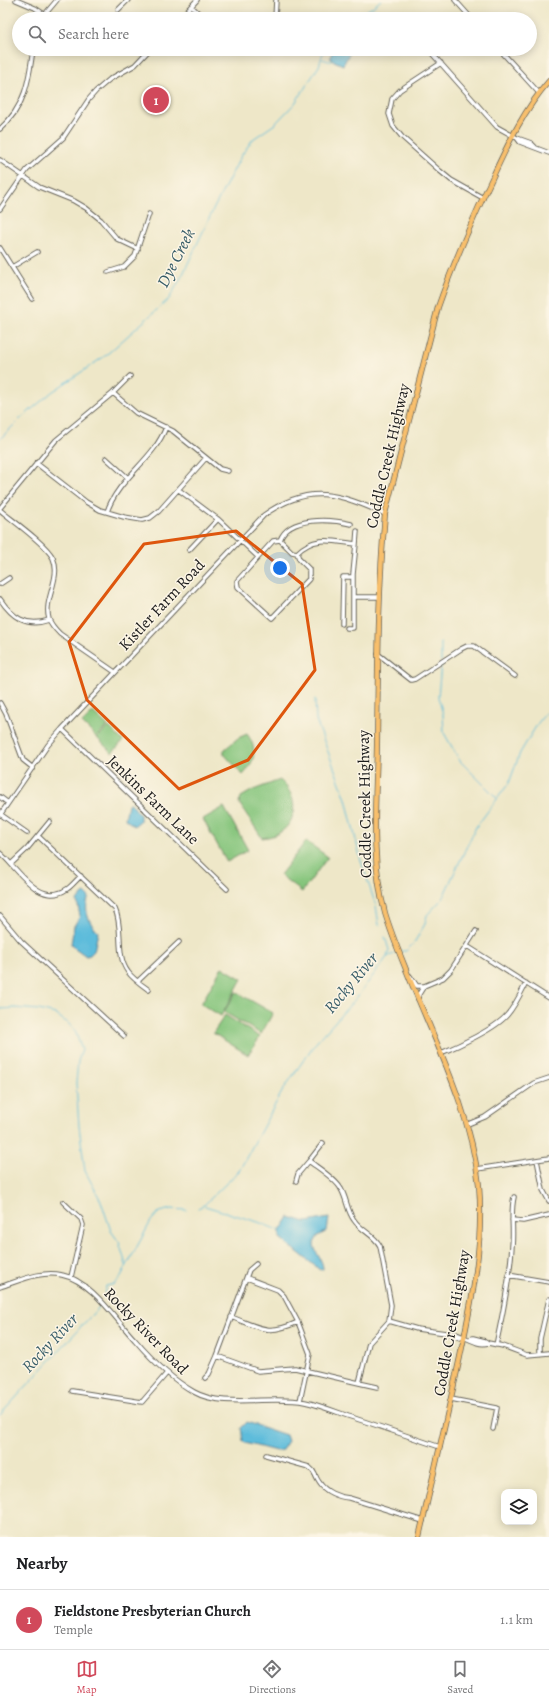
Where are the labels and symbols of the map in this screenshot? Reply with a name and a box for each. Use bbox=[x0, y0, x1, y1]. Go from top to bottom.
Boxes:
pin: 1 bbox=[143, 85, 169, 115]
water label: Dye Creek bbox=[151, 224, 201, 291]
street label: Coddle Creek Highway bbox=[361, 380, 416, 531]
street label: Kistler Farm Road bbox=[114, 554, 210, 655]
your location bbox=[270, 558, 290, 578]
street label: Coddle Creek Highway bbox=[353, 729, 377, 878]
street label: Jenkins Farm Lane bbox=[102, 750, 204, 850]
water label: Rocky River bbox=[319, 947, 384, 1018]
street label: Coddle Creek Highway bbox=[428, 1247, 476, 1398]
street label: Rocky River Road bbox=[99, 1283, 193, 1380]
water label: Rocky River bbox=[17, 1308, 84, 1378]

